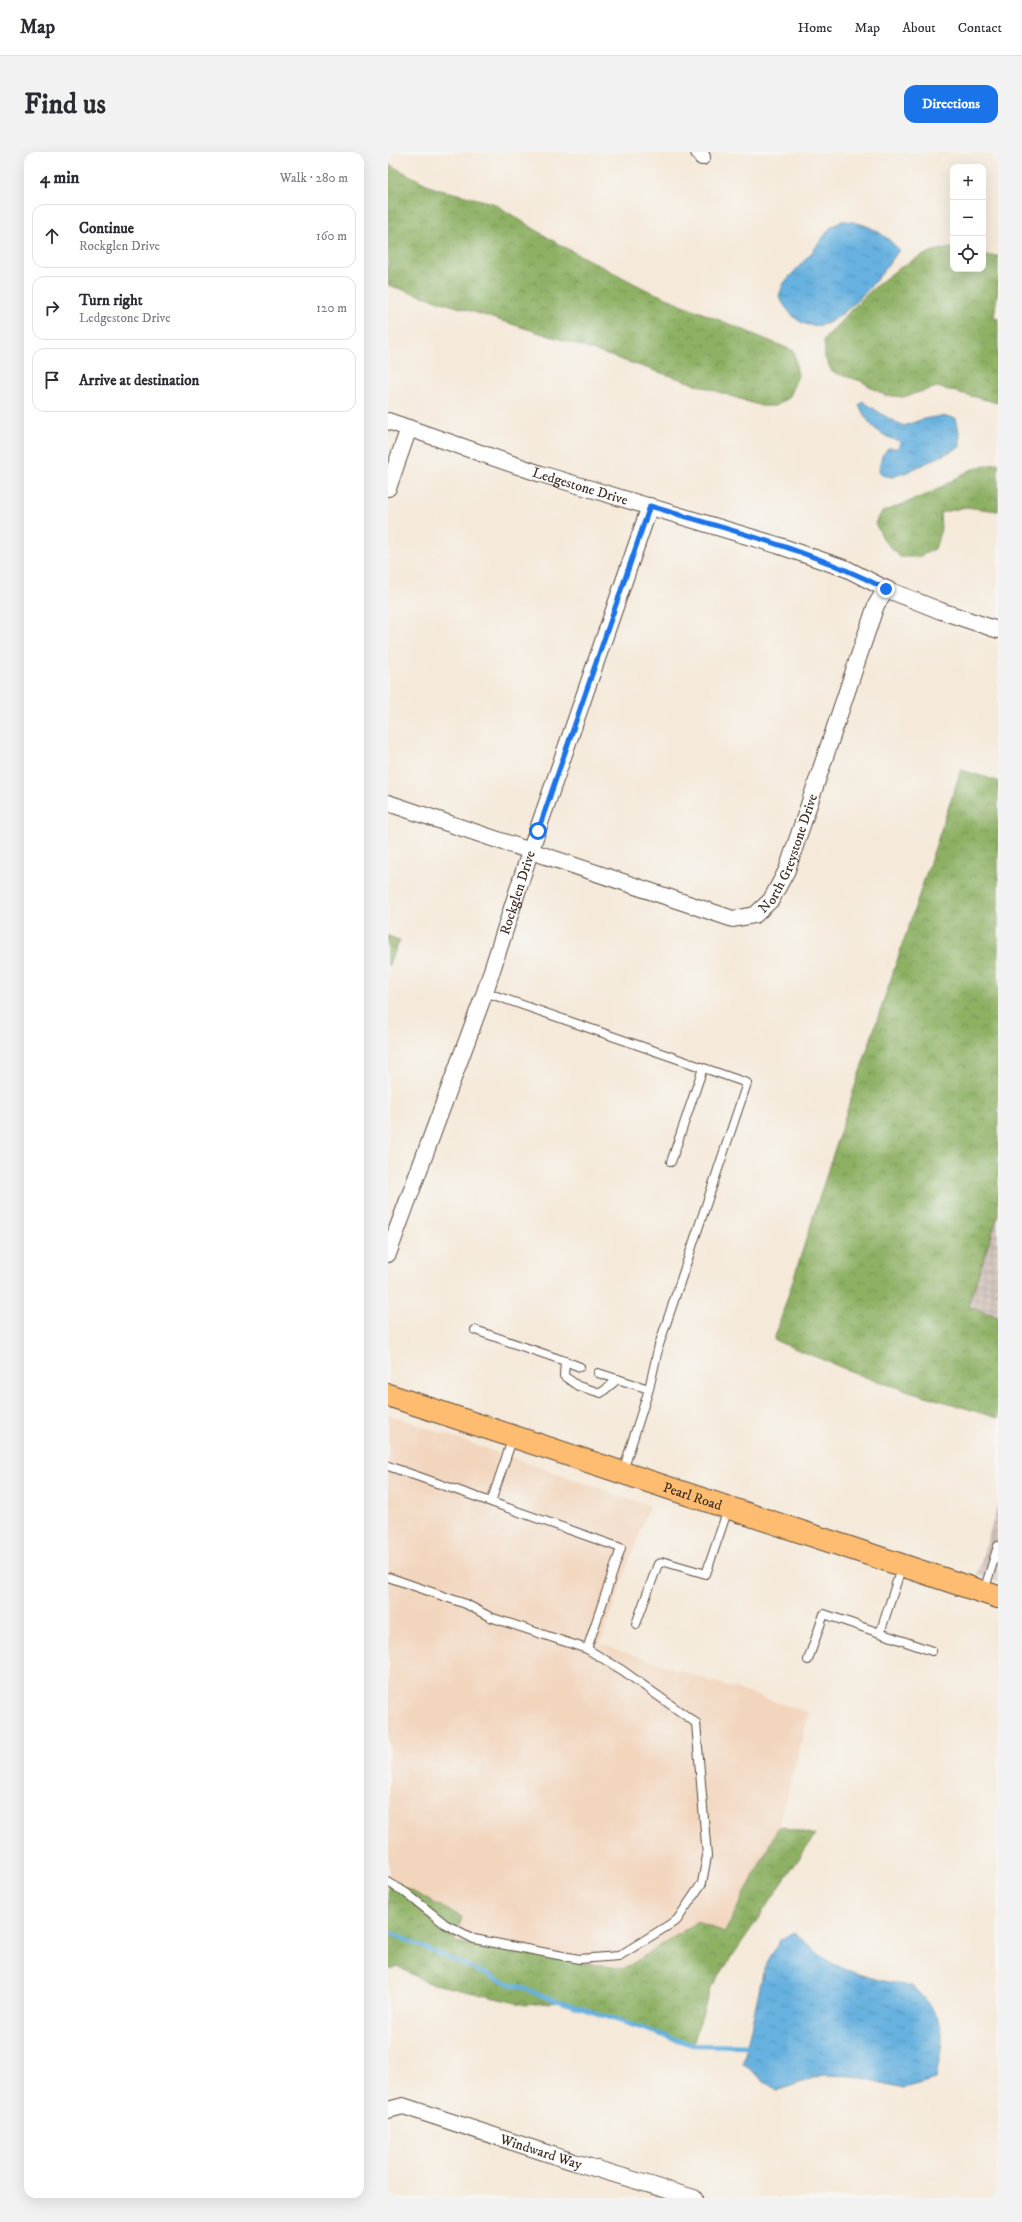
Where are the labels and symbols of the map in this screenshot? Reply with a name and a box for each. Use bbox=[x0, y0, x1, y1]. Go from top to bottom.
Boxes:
street label: Ledgestone Drive bbox=[530, 464, 630, 510]
route end bbox=[877, 580, 895, 598]
street label: North Greystone Drive bbox=[755, 791, 822, 917]
route start bbox=[529, 822, 547, 840]
street label: Rockglen Drive bbox=[496, 848, 540, 937]
street label: Pearl Road bbox=[661, 1479, 724, 1515]
street label: Windward Way bbox=[497, 2130, 584, 2174]

